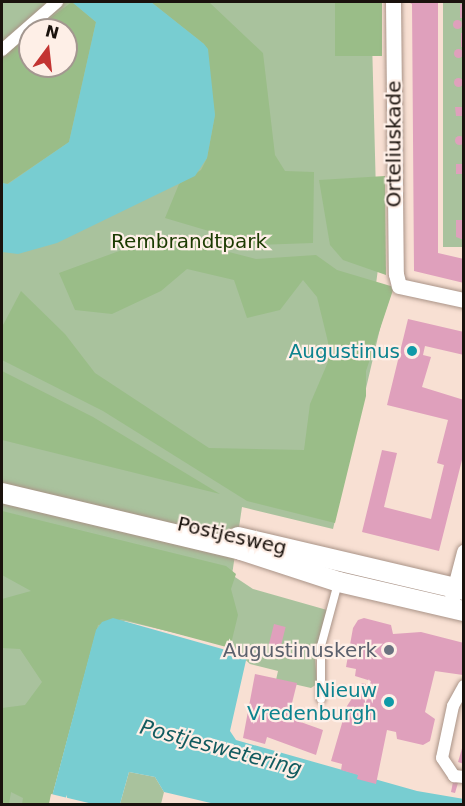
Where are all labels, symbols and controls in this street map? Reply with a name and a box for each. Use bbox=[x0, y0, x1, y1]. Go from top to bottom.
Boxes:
north arrow bbox=[18, 18, 78, 78]
text: N bbox=[43, 21, 61, 43]
street label: Orteliuskade bbox=[382, 81, 406, 207]
park label: Rembrandtpark bbox=[111, 229, 267, 253]
place label: Augustinus bbox=[289, 339, 400, 363]
marker: Augustinus bbox=[405, 344, 419, 358]
street label: Postjesweg bbox=[175, 512, 289, 560]
place label: Augustinuskerk bbox=[223, 638, 377, 662]
marker: Augustinuskerk bbox=[382, 643, 396, 657]
place label: Nieuw Vredenburgh bbox=[247, 678, 377, 725]
marker: Nieuw Vredenburgh bbox=[382, 695, 396, 709]
water label: Postjeswetering bbox=[137, 714, 305, 782]

